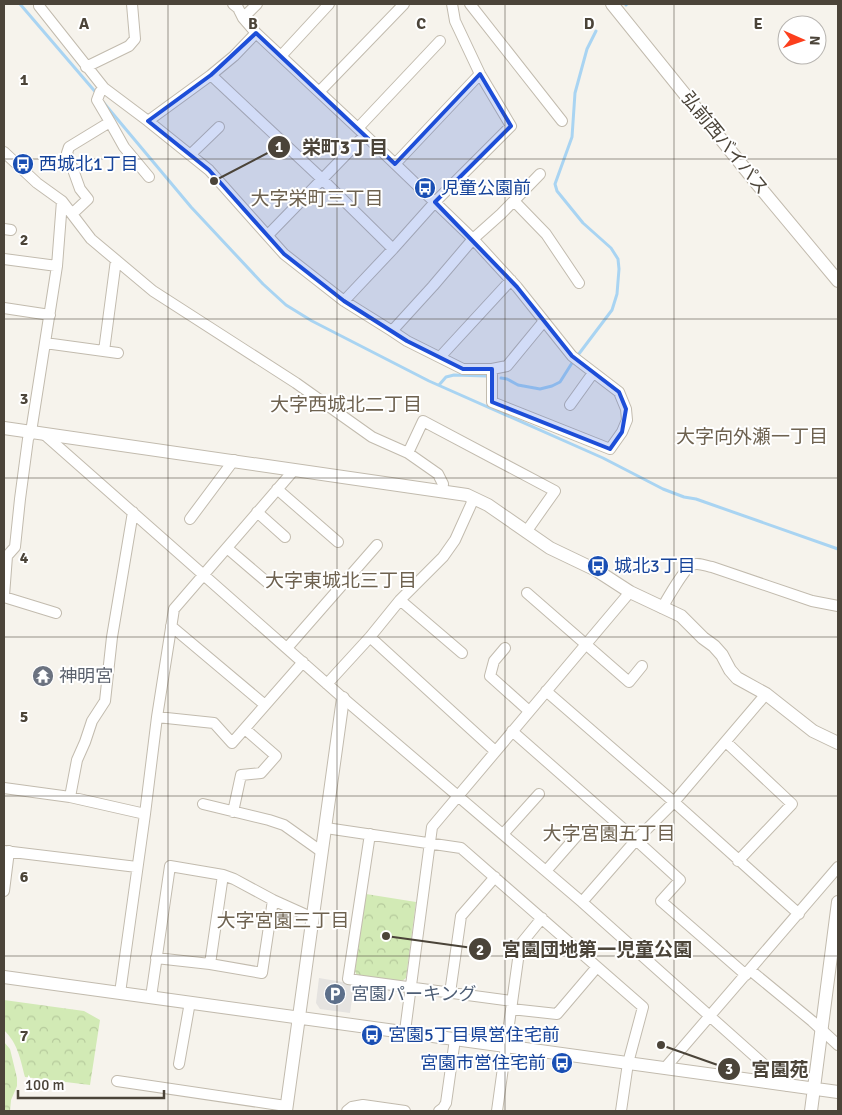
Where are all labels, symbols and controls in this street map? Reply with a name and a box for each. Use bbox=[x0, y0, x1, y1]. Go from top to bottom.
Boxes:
text: A bbox=[79, 14, 90, 34]
text: B bbox=[248, 14, 258, 34]
text: C bbox=[416, 14, 426, 34]
text: D bbox=[584, 14, 595, 34]
text: E bbox=[753, 14, 763, 34]
north arrow bbox=[777, 15, 827, 65]
text: N bbox=[806, 35, 823, 46]
text: 1 bbox=[20, 70, 29, 90]
street label: 弘前西バイパス bbox=[677, 87, 773, 199]
callout: 栄町3丁目 bbox=[267, 130, 398, 164]
text: 栄町3丁目 bbox=[302, 136, 388, 160]
text: 1 bbox=[275, 138, 283, 156]
bus stop icon: 西城北1丁目 bbox=[11, 152, 35, 176]
place label: 西城北1丁目 bbox=[39, 153, 139, 175]
bus stop icon: 児童公園前 bbox=[413, 176, 437, 200]
place label: 児童公園前 bbox=[441, 177, 531, 199]
district label: 大字栄町三丁目 bbox=[250, 187, 384, 211]
text: 2 bbox=[20, 230, 28, 250]
text: 3 bbox=[20, 389, 28, 409]
district label: 大字西城北二丁目 bbox=[270, 393, 422, 417]
district label: 大字向外瀬一丁目 bbox=[676, 425, 828, 449]
text: 4 bbox=[20, 548, 29, 568]
bus stop icon: 城北3丁目 bbox=[586, 554, 610, 578]
place label: 城北3丁目 bbox=[614, 555, 696, 577]
district label: 大字東城北三丁目 bbox=[265, 569, 417, 593]
temple icon: 神明宮 bbox=[31, 664, 55, 688]
place label: 神明宮 bbox=[59, 665, 113, 687]
text: 5 bbox=[20, 707, 28, 727]
district label: 大字宮園五丁目 bbox=[542, 822, 676, 846]
text: 6 bbox=[20, 867, 29, 887]
district label: 大字宮園三丁目 bbox=[216, 909, 350, 933]
callout: 宮園団地第一児童公園 bbox=[467, 932, 702, 966]
text: 宮園団地第一児童公園 bbox=[502, 938, 692, 962]
text: 2 bbox=[476, 941, 484, 959]
parking icon: 宮園パーキング bbox=[323, 982, 347, 1006]
place label: 宮園パーキング bbox=[351, 983, 476, 1005]
bus stop icon: 宮園5丁目県営住宅前 bbox=[360, 1023, 384, 1047]
place label: 宮園5丁目県営住宅前 bbox=[388, 1024, 560, 1046]
text: 7 bbox=[20, 1026, 29, 1046]
bus stop icon: 宮園市営住宅前 bbox=[550, 1051, 574, 1075]
place label: 宮園市営住宅前 bbox=[420, 1052, 546, 1074]
callout: 宮園苑 bbox=[716, 1052, 818, 1086]
text: 宮園苑 bbox=[751, 1058, 809, 1082]
text: 3 bbox=[725, 1060, 733, 1078]
scale bar bbox=[18, 1068, 164, 1100]
text: 100 m bbox=[25, 1076, 65, 1094]

